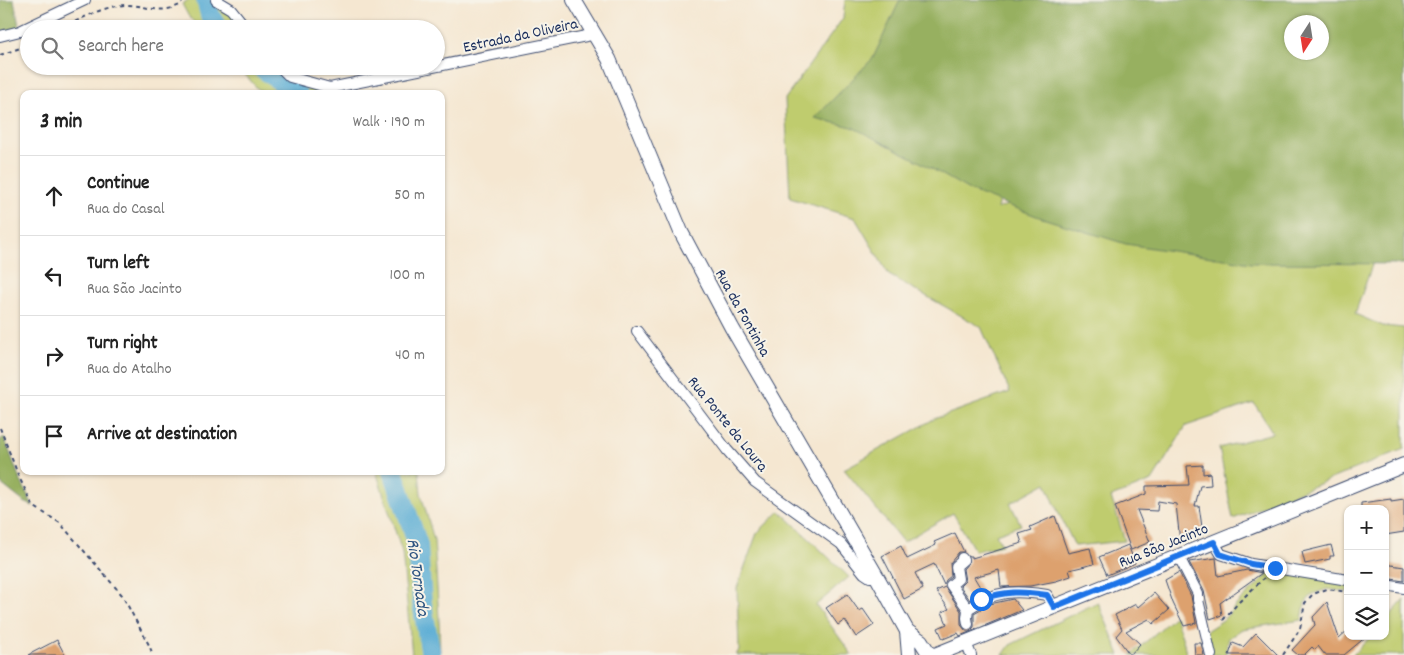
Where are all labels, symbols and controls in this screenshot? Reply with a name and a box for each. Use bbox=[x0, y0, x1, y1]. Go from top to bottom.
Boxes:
street label: Estrada da Oliveira bbox=[461, 13, 580, 60]
north arrow bbox=[1284, 15, 1329, 60]
search box bbox=[20, 20, 445, 75]
icon: search bbox=[38, 34, 66, 62]
text: Search here bbox=[78, 34, 164, 61]
text: 3 min bbox=[40, 108, 82, 138]
text: Walk · 190 m bbox=[353, 111, 425, 134]
text: Continue bbox=[87, 171, 149, 198]
icon: ahead bbox=[40, 182, 68, 210]
text: 50 m bbox=[394, 184, 425, 207]
text: Rua do Casal bbox=[87, 198, 165, 221]
text: Turn left bbox=[87, 251, 150, 278]
icon: left bbox=[40, 262, 68, 290]
text: 100 m bbox=[389, 264, 425, 287]
street label: Rua da Fontinha bbox=[708, 265, 776, 362]
text: Rua São Jacinto bbox=[87, 278, 182, 301]
text: Turn right bbox=[87, 331, 158, 358]
icon: right bbox=[40, 342, 68, 370]
text: 40 m bbox=[395, 344, 425, 367]
text: Rua do Atalho bbox=[87, 358, 172, 381]
street label: Rua Ponte da Loura bbox=[681, 372, 773, 478]
icon: arrive bbox=[40, 422, 68, 450]
text: Arrive at destination bbox=[87, 422, 237, 449]
map controls bbox=[1344, 505, 1389, 640]
button: + bbox=[1344, 505, 1389, 550]
street label: Rua São Jacinto bbox=[1116, 518, 1212, 575]
water label: Rio Tornada bbox=[399, 537, 435, 619]
button: − bbox=[1344, 550, 1389, 595]
route end bbox=[1264, 557, 1287, 580]
route start bbox=[970, 588, 993, 611]
button: layers bbox=[1344, 595, 1389, 640]

